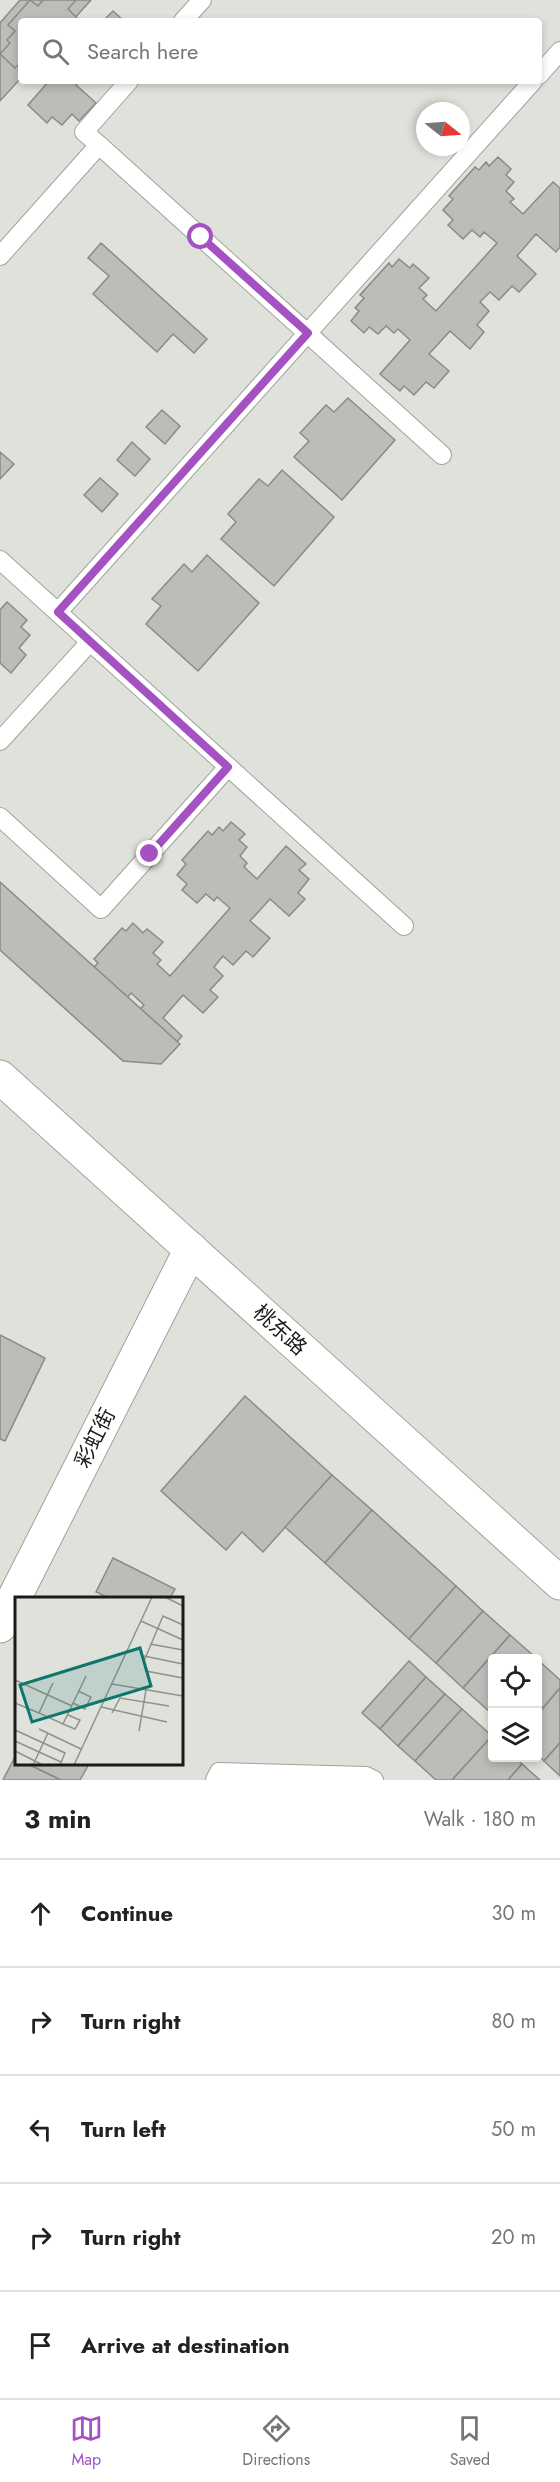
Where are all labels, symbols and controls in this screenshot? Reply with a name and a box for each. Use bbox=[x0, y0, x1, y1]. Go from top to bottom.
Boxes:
search box bbox=[18, 18, 542, 84]
icon: search bbox=[39, 35, 72, 68]
text: Search here bbox=[87, 35, 198, 67]
north arrow bbox=[416, 102, 470, 156]
route start bbox=[187, 223, 213, 249]
route end bbox=[136, 840, 162, 866]
street label: 桃东路 bbox=[247, 1298, 313, 1362]
street label: 彩虹街 bbox=[67, 1403, 123, 1473]
inset map bbox=[15, 1597, 183, 1765]
map controls bbox=[488, 1654, 542, 1762]
button: locate bbox=[488, 1654, 542, 1708]
button: layers bbox=[488, 1708, 542, 1762]
text: 3 min bbox=[24, 1800, 91, 1838]
text: Walk · 180 m bbox=[424, 1805, 536, 1834]
icon: ahead bbox=[24, 1897, 57, 1930]
text: Continue bbox=[81, 1897, 173, 1929]
text: 30 m bbox=[491, 1899, 536, 1928]
icon: right bbox=[24, 2005, 57, 2038]
text: Turn right bbox=[81, 2005, 181, 2037]
text: 80 m bbox=[491, 2007, 536, 2036]
icon: left bbox=[24, 2113, 57, 2146]
text: Turn left bbox=[81, 2113, 166, 2145]
text: 50 m bbox=[491, 2115, 536, 2144]
icon: right bbox=[24, 2221, 57, 2254]
text: Turn right bbox=[81, 2221, 181, 2253]
text: 20 m bbox=[491, 2223, 536, 2252]
icon: arrive bbox=[24, 2329, 57, 2362]
text: Arrive at destination bbox=[81, 2329, 290, 2361]
tab: Map bbox=[70, 2412, 103, 2471]
tab: Directions bbox=[242, 2412, 310, 2471]
tab: Saved bbox=[450, 2412, 490, 2471]

